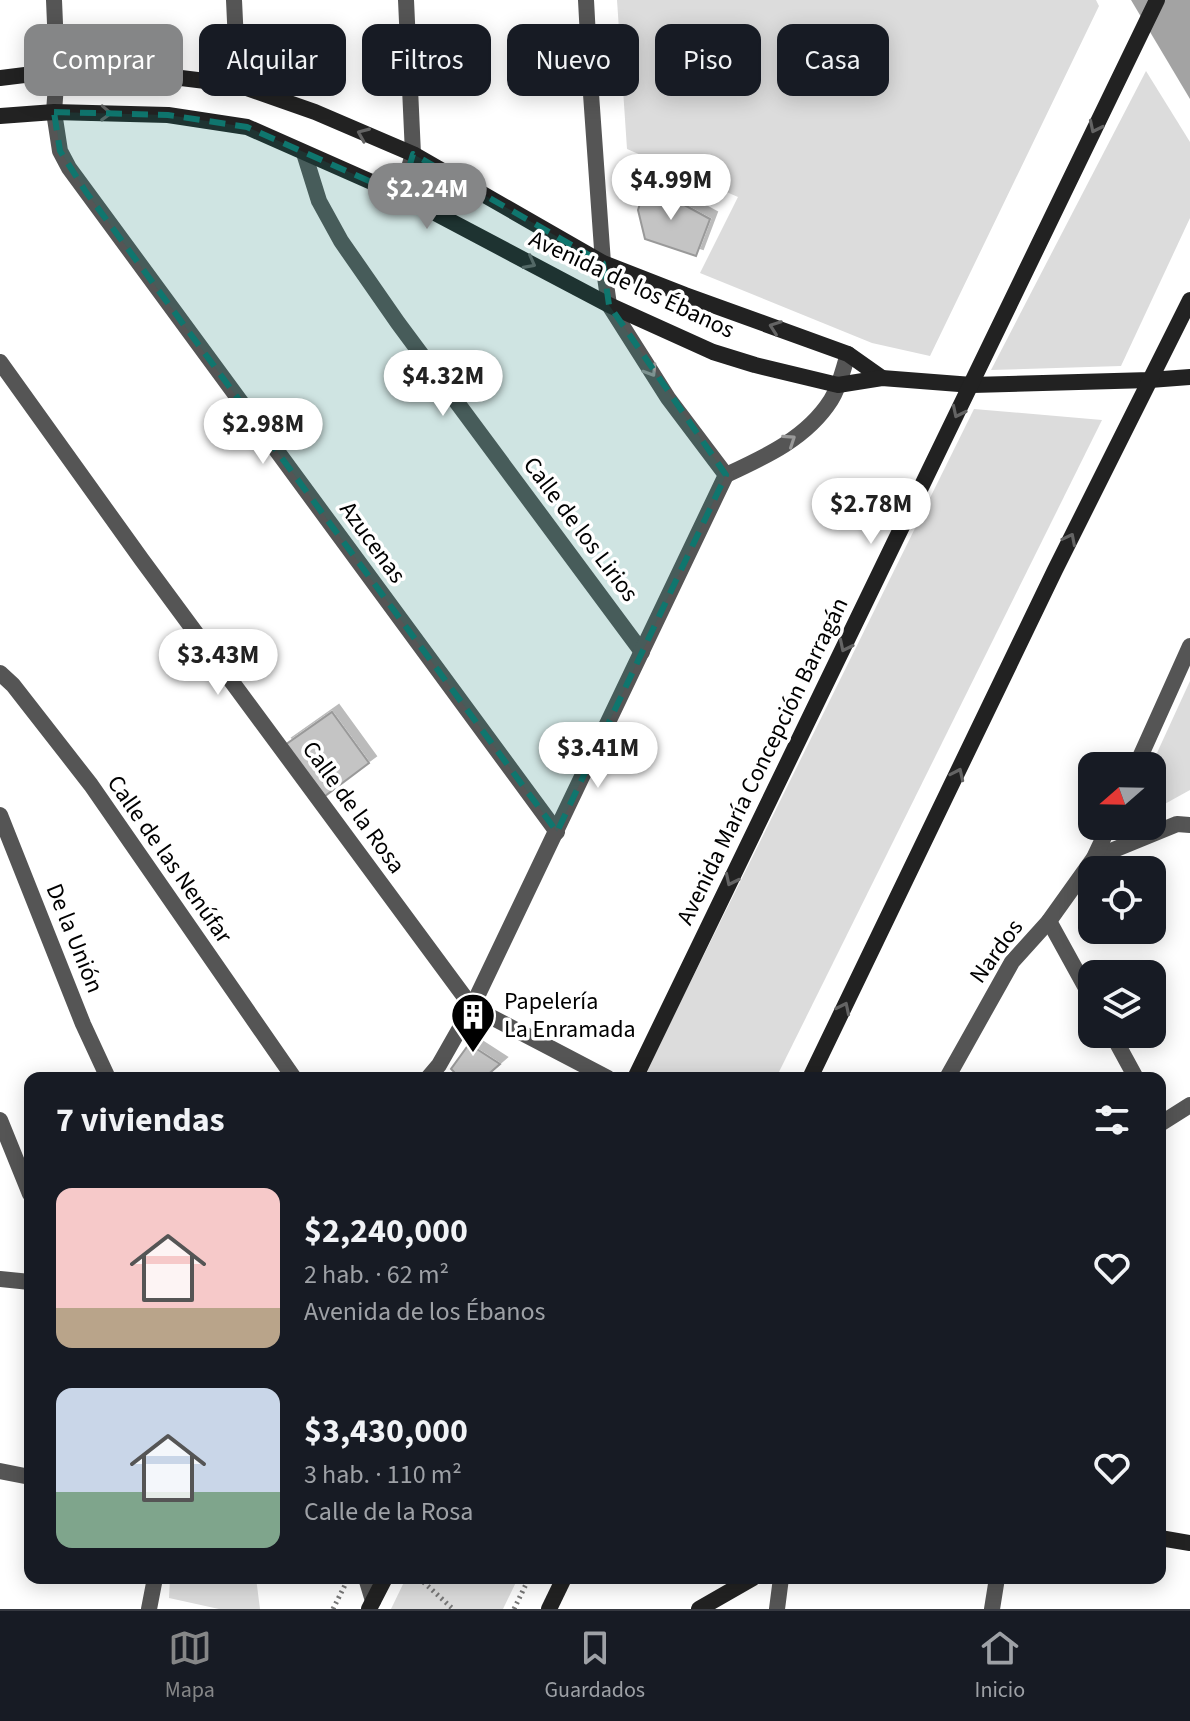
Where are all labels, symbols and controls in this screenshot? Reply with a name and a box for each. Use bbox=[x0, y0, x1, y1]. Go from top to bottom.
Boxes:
chip: Comprar bbox=[24, 24, 183, 96]
chip: Alquilar bbox=[199, 24, 346, 96]
chip: Filtros bbox=[362, 24, 491, 96]
chip: Nuevo bbox=[507, 24, 639, 96]
chip: Piso bbox=[655, 24, 761, 96]
chip: Casa bbox=[777, 24, 889, 96]
one-way arrow bbox=[100, 105, 113, 122]
one-way arrow bbox=[1090, 119, 1105, 134]
one-way arrow bbox=[357, 127, 371, 143]
pin: $4.99M bbox=[606, 154, 736, 222]
text: $4.99M bbox=[630, 161, 712, 198]
pin: $2.24M bbox=[362, 163, 492, 231]
text: $2.24M bbox=[386, 170, 468, 207]
street label: Avenida de los Ébanos bbox=[523, 221, 740, 347]
one-way arrow bbox=[521, 253, 536, 268]
one-way arrow bbox=[768, 320, 782, 337]
pin: $4.32M bbox=[378, 350, 508, 418]
text: $4.32M bbox=[402, 357, 484, 394]
one-way arrow bbox=[641, 362, 656, 377]
pin: $2.98M bbox=[198, 398, 328, 466]
one-way arrow bbox=[952, 404, 968, 418]
text: $2.98M bbox=[222, 405, 304, 442]
one-way arrow bbox=[782, 435, 796, 450]
street label: Calle de los Lirios bbox=[514, 449, 647, 609]
pin: $2.78M bbox=[806, 478, 936, 546]
text: $2.78M bbox=[830, 485, 912, 522]
street label: Azucenas bbox=[331, 494, 414, 590]
one-way arrow bbox=[1060, 533, 1076, 548]
street label: Avenida María Concepción Barragán bbox=[668, 592, 857, 931]
pin: $3.43M bbox=[153, 629, 283, 697]
text: $3.43M bbox=[177, 636, 259, 673]
one-way arrow bbox=[839, 637, 855, 652]
pin: $3.41M bbox=[533, 722, 663, 790]
text: $3.41M bbox=[557, 729, 639, 766]
street label: Calle de la Rosa bbox=[293, 734, 414, 881]
north arrow bbox=[1078, 752, 1166, 840]
map controls bbox=[1078, 752, 1166, 1048]
street label: Calle de las Nenúfar bbox=[98, 768, 241, 951]
one-way arrow bbox=[948, 768, 964, 782]
button: locate bbox=[1078, 856, 1166, 944]
one-way arrow bbox=[725, 871, 741, 886]
street label: De la Unión bbox=[37, 878, 112, 998]
street label: Nardos bbox=[961, 912, 1032, 991]
button: layers bbox=[1078, 960, 1166, 1048]
place label: Papelería La Enramada bbox=[504, 984, 636, 1047]
building icon: Papelería La Enramada bbox=[449, 991, 497, 1054]
one-way arrow bbox=[834, 1001, 850, 1016]
text: 7 viviendas bbox=[56, 1096, 225, 1145]
icon: filters bbox=[1090, 1098, 1134, 1142]
text: $2,240,000 bbox=[304, 1207, 468, 1256]
icon: home bbox=[120, 1220, 216, 1316]
icon: heart bbox=[1090, 1246, 1134, 1290]
text: 2 hab. · 62 m² bbox=[304, 1256, 449, 1293]
text: Avenida de los Ébanos bbox=[304, 1293, 545, 1330]
text: $3,430,000 bbox=[304, 1407, 468, 1456]
icon: home bbox=[120, 1420, 216, 1516]
icon: heart bbox=[1090, 1446, 1134, 1490]
text: 3 hab. · 110 m² bbox=[304, 1456, 462, 1493]
text: Calle de la Rosa bbox=[304, 1493, 473, 1530]
tab: Mapa bbox=[165, 1626, 215, 1706]
tab: Guardados bbox=[544, 1626, 645, 1706]
tab: Inicio bbox=[975, 1626, 1025, 1706]

